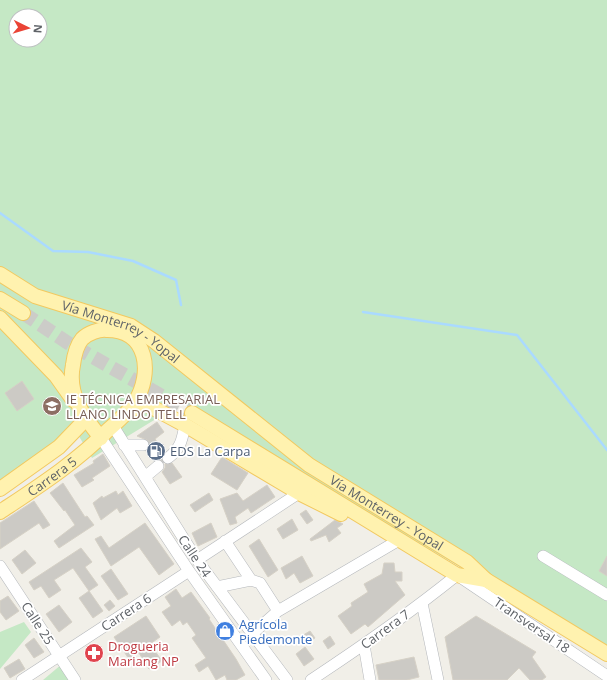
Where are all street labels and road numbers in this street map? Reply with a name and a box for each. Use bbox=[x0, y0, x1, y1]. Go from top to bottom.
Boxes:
street label: Vía Monterrey - Yopal bbox=[60, 296, 184, 367]
street label: Carrera 5 bbox=[24, 452, 80, 500]
street label: Vía Monterrey - Yopal bbox=[326, 471, 447, 554]
street label: Calle 24 bbox=[174, 531, 216, 581]
street label: Carrera 6 bbox=[97, 589, 155, 635]
street label: Transversal 18 bbox=[491, 593, 573, 657]
street label: Calle 25 bbox=[18, 598, 58, 648]
street label: Carrera 7 bbox=[357, 605, 413, 653]

